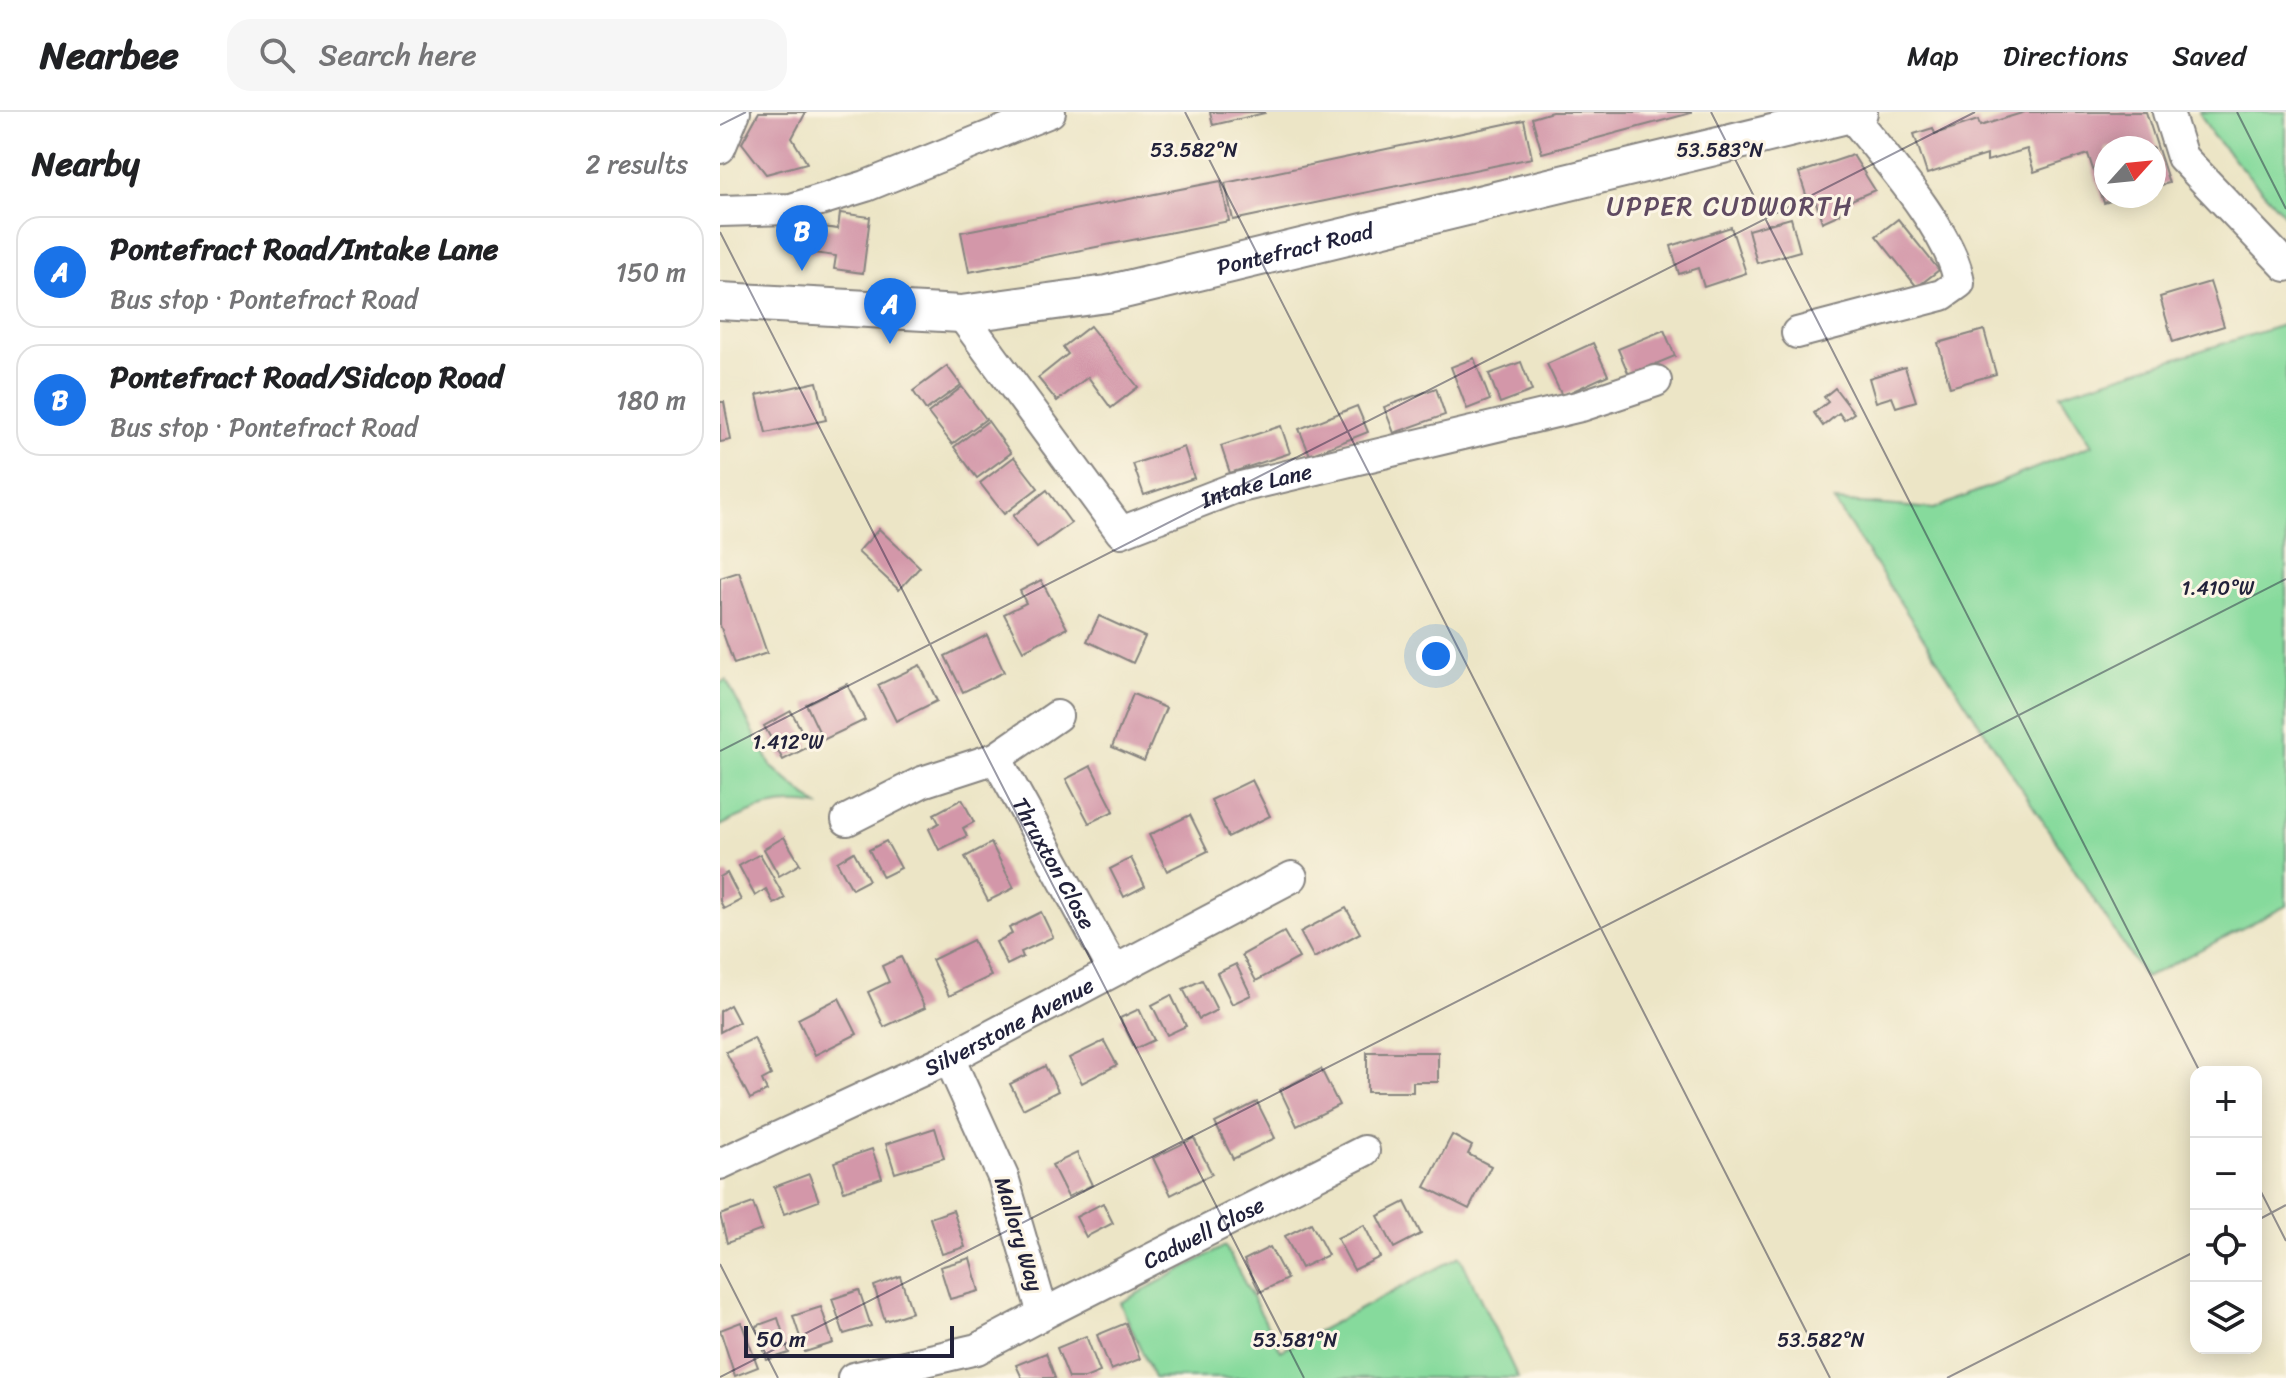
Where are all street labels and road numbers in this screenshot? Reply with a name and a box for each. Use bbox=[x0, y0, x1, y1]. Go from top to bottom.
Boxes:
street label: Pontefract Road bbox=[1213, 210, 1378, 286]
street label: Intake Lane bbox=[1194, 451, 1316, 519]
street label: Thruxton Close bbox=[1002, 789, 1107, 937]
street label: Silverstone Avenue bbox=[917, 965, 1101, 1087]
street label: Mallory Way bbox=[983, 1172, 1055, 1297]
street label: Cadwell Close bbox=[1136, 1185, 1271, 1280]

